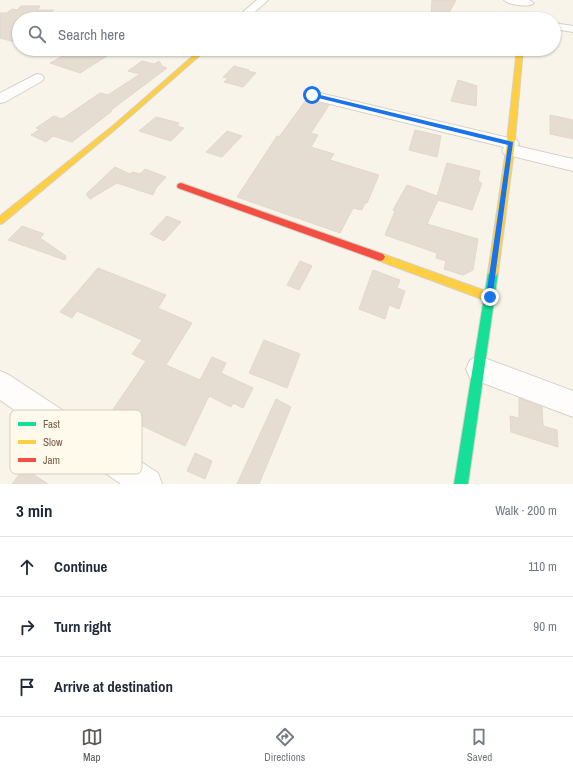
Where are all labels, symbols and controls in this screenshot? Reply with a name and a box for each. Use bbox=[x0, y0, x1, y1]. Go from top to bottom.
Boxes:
search box bbox=[12, 12, 561, 56]
icon: search bbox=[26, 23, 48, 45]
text: Search here bbox=[58, 24, 125, 45]
route start bbox=[303, 86, 321, 104]
route end bbox=[481, 288, 499, 306]
legend bbox=[10, 410, 142, 474]
text: Fast bbox=[43, 417, 61, 431]
text: Slow bbox=[43, 435, 63, 449]
text: Jam bbox=[43, 453, 60, 467]
text: 3 min bbox=[16, 499, 52, 522]
text: Walk · 200 m bbox=[495, 502, 557, 519]
icon: ahead bbox=[16, 556, 38, 578]
text: Continue bbox=[54, 556, 107, 577]
text: 110 m bbox=[528, 558, 557, 575]
icon: right bbox=[16, 616, 38, 638]
text: Turn right bbox=[54, 616, 111, 637]
text: 90 m bbox=[533, 618, 557, 635]
icon: arrive bbox=[16, 676, 38, 698]
text: Arrive at destination bbox=[54, 676, 173, 697]
tab: Map bbox=[81, 726, 103, 764]
tab: Directions bbox=[264, 726, 305, 764]
tab: Saved bbox=[467, 726, 492, 764]

